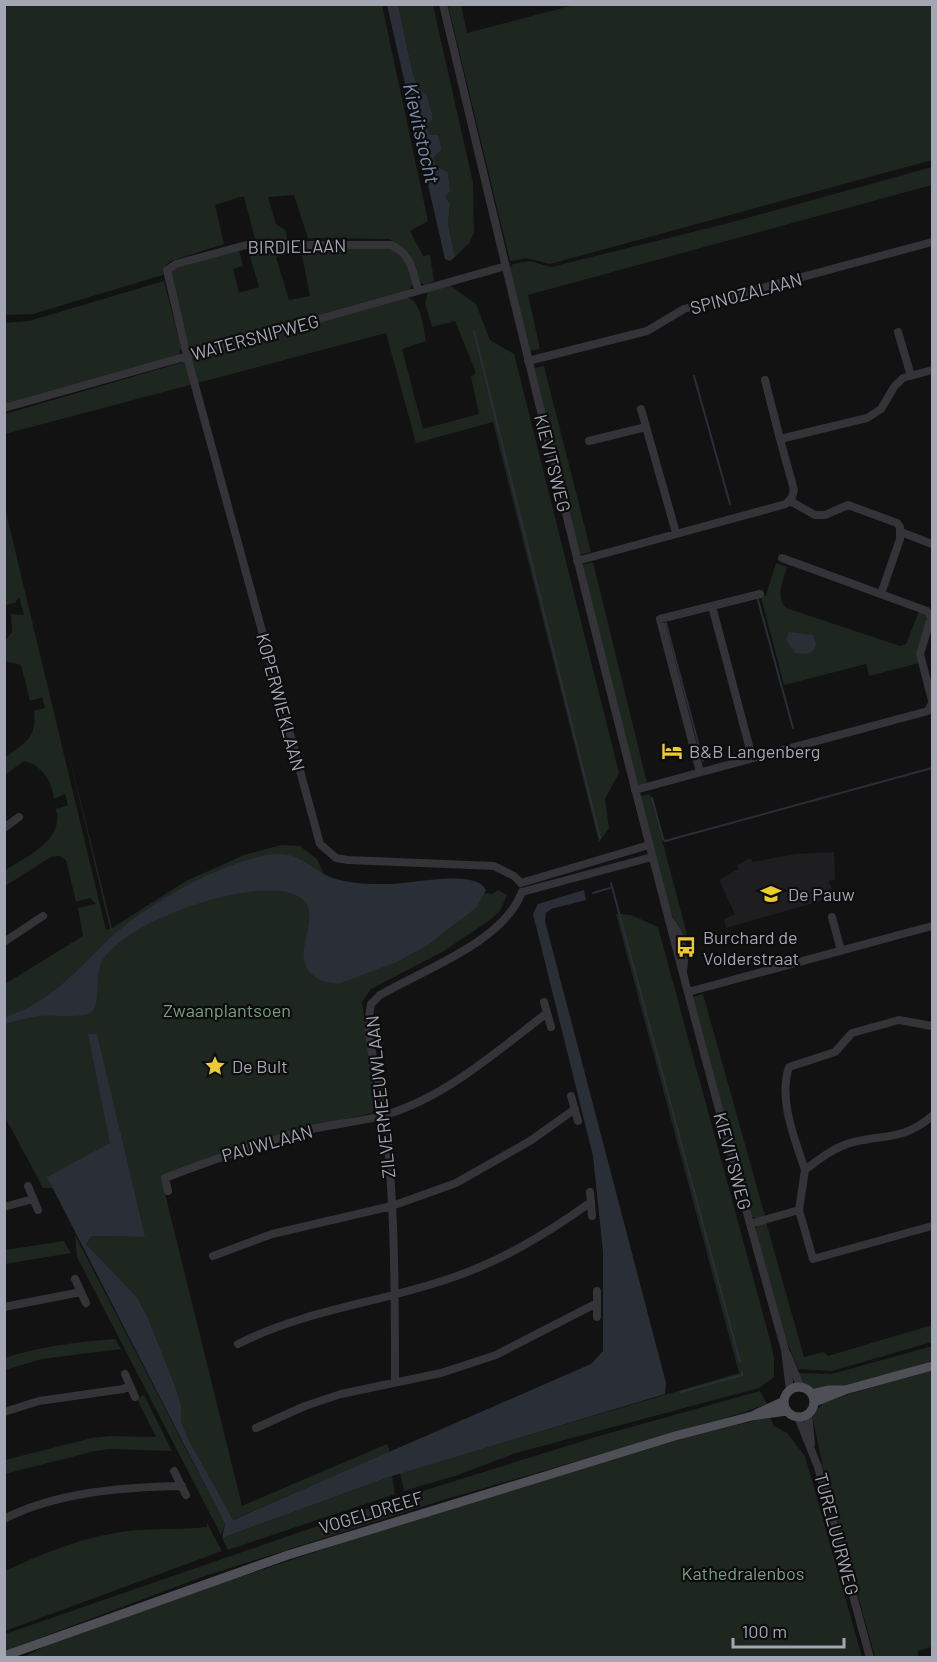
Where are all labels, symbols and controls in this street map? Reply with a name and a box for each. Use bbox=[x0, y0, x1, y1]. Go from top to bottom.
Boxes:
water label: Kievitstocht bbox=[399, 80, 445, 186]
street label: BIRDIELAAN bbox=[247, 234, 347, 258]
street label: SPINOZALAAN bbox=[688, 267, 804, 319]
street label: WATERSNIPWEG bbox=[189, 309, 321, 365]
street label: KIEVITSWEG bbox=[530, 412, 576, 514]
street label: KOPERWIEKLAAN bbox=[252, 631, 310, 773]
hotel icon: B&B Langenberg bbox=[660, 739, 684, 763]
place label: B&B Langenberg bbox=[689, 740, 820, 762]
school or university icon: De Pauw bbox=[759, 882, 783, 906]
place label: De Pauw bbox=[788, 883, 855, 905]
place label: Burchard de Volderstraat bbox=[703, 926, 799, 969]
bus stop icon: Burchard de Volderstraat bbox=[674, 935, 698, 959]
park label: Zwaanplantsoen bbox=[163, 999, 291, 1021]
street label: ZILVERMEEUWLAAN bbox=[361, 1014, 399, 1180]
place icon: De Bult bbox=[203, 1054, 227, 1078]
place label: De Bult bbox=[232, 1055, 288, 1077]
street label: KIEVITSWEG bbox=[709, 1110, 757, 1212]
street label: PAUWLAAN bbox=[219, 1120, 315, 1166]
street label: TURELUURWEG bbox=[810, 1470, 864, 1598]
street label: VOGELDREEF bbox=[316, 1486, 426, 1538]
park label: Kathedralenbos bbox=[682, 1562, 804, 1584]
scale bar bbox=[733, 1611, 844, 1649]
text: 100 m bbox=[742, 1620, 787, 1642]

